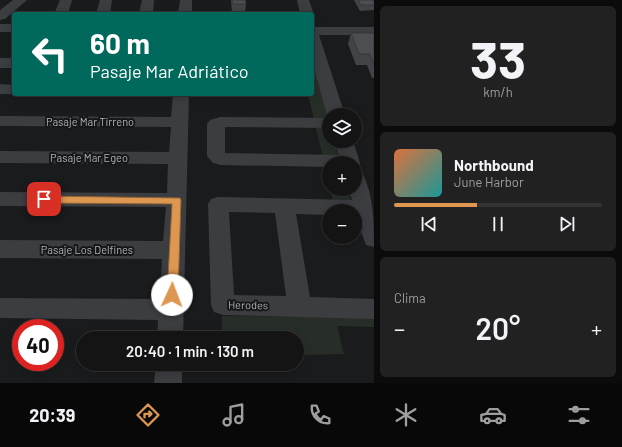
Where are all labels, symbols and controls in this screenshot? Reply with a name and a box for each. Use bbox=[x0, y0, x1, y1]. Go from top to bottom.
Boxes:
text: 60 m bbox=[90, 26, 150, 60]
text: 33 bbox=[470, 27, 526, 89]
icon: left bbox=[24, 28, 76, 80]
text: Pasaje Mar Adriático bbox=[90, 60, 249, 82]
text: km/h bbox=[483, 84, 513, 100]
map controls bbox=[322, 108, 362, 244]
button: layers bbox=[322, 108, 362, 148]
street label: Pasaje Mar Tirreno bbox=[46, 115, 134, 128]
street label: Pasaje Mar Egeo bbox=[50, 151, 128, 164]
button: + bbox=[322, 156, 362, 196]
text: Northbound bbox=[454, 156, 534, 174]
text: June Harbor bbox=[454, 174, 524, 190]
pin bbox=[27, 182, 61, 216]
icon: arrive bbox=[33, 188, 55, 210]
button: − bbox=[322, 204, 362, 244]
icon: previous bbox=[418, 213, 440, 235]
icon: pause bbox=[487, 213, 509, 235]
icon: next bbox=[556, 213, 578, 235]
street label: Pasaje Los Delfines bbox=[41, 243, 133, 256]
position arrow bbox=[151, 274, 193, 316]
text: Clima bbox=[394, 290, 426, 306]
street label: Herodes bbox=[228, 298, 268, 311]
text: 20° bbox=[476, 310, 520, 346]
text: − bbox=[394, 315, 405, 341]
text: + bbox=[591, 315, 602, 341]
speed limit sign: 40 bbox=[12, 319, 64, 371]
text: 20:40 · 1 min · 130 m bbox=[126, 342, 254, 360]
icon: directions bbox=[134, 401, 162, 429]
icon: music bbox=[220, 401, 248, 429]
icon: phone bbox=[306, 401, 334, 429]
icon: climate bbox=[392, 401, 420, 429]
icon: car bbox=[479, 401, 507, 429]
icon: filters bbox=[565, 401, 593, 429]
text: 20:39 bbox=[29, 404, 75, 426]

